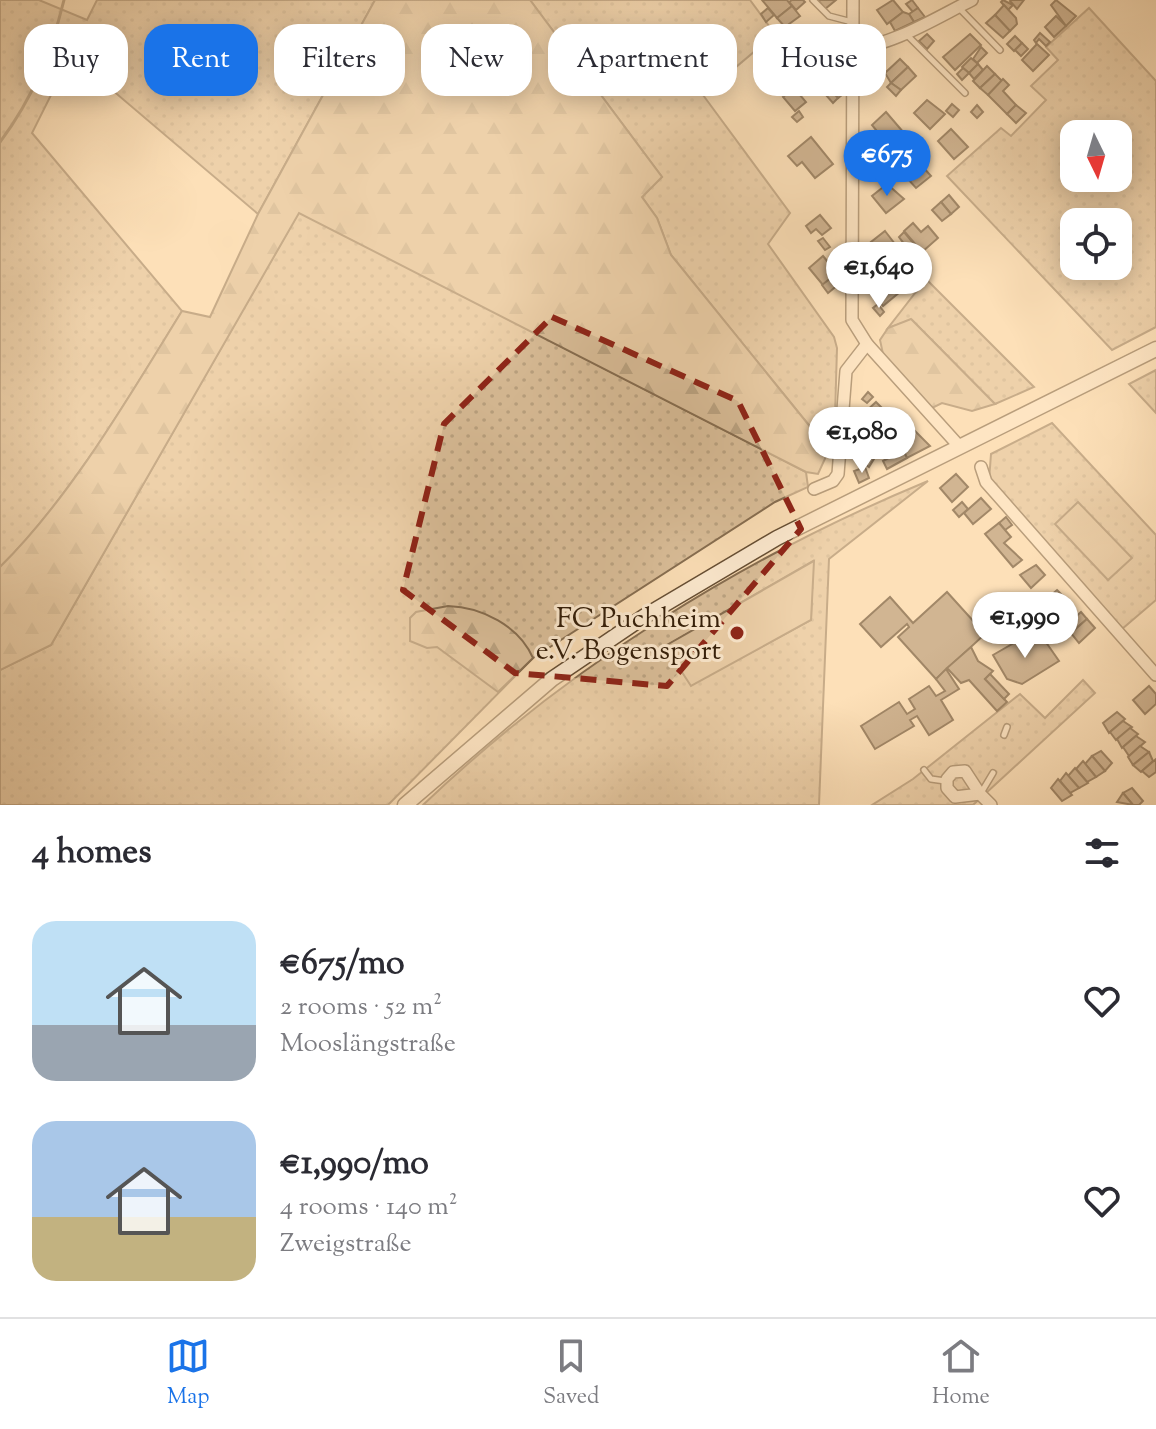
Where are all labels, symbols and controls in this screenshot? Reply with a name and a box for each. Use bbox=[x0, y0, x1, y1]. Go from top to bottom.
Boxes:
chip: Buy bbox=[24, 24, 128, 96]
chip: Rent bbox=[144, 24, 258, 96]
chip: Filters bbox=[274, 24, 405, 96]
chip: New bbox=[421, 24, 532, 96]
chip: Apartment bbox=[548, 24, 737, 96]
chip: House bbox=[753, 24, 886, 96]
north arrow bbox=[1060, 120, 1132, 192]
map controls bbox=[1060, 120, 1132, 280]
pin: €675 bbox=[840, 130, 934, 198]
text: €675 bbox=[862, 137, 912, 174]
button: locate bbox=[1060, 208, 1132, 280]
pin: €1,640 bbox=[814, 242, 944, 310]
text: €1,640 bbox=[844, 249, 914, 286]
pin: €1,080 bbox=[797, 407, 927, 475]
text: €1,080 bbox=[826, 414, 898, 451]
pin: €1,990 bbox=[960, 592, 1090, 660]
text: €1,990 bbox=[990, 599, 1060, 636]
place label: FC Puchheim e.V. Bogensport bbox=[536, 600, 721, 672]
marker: FC Puchheim e.V. Bogensport bbox=[728, 624, 746, 642]
text: 4 homes bbox=[32, 829, 152, 878]
icon: filters bbox=[1080, 831, 1124, 875]
text: €675/mo bbox=[280, 940, 405, 989]
icon: home bbox=[96, 953, 192, 1049]
icon: heart bbox=[1080, 979, 1124, 1023]
text: 2 rooms · 52 m² bbox=[280, 989, 442, 1026]
text: Mooslängstraße bbox=[280, 1026, 456, 1063]
text: €1,990/mo bbox=[280, 1140, 429, 1189]
icon: home bbox=[96, 1153, 192, 1249]
icon: heart bbox=[1080, 1179, 1124, 1223]
text: 4 rooms · 140 m² bbox=[280, 1189, 457, 1226]
text: Zweigstraße bbox=[280, 1226, 412, 1263]
tab: Map bbox=[166, 1334, 210, 1414]
tab: Saved bbox=[543, 1334, 599, 1414]
tab: Home bbox=[932, 1334, 990, 1414]

